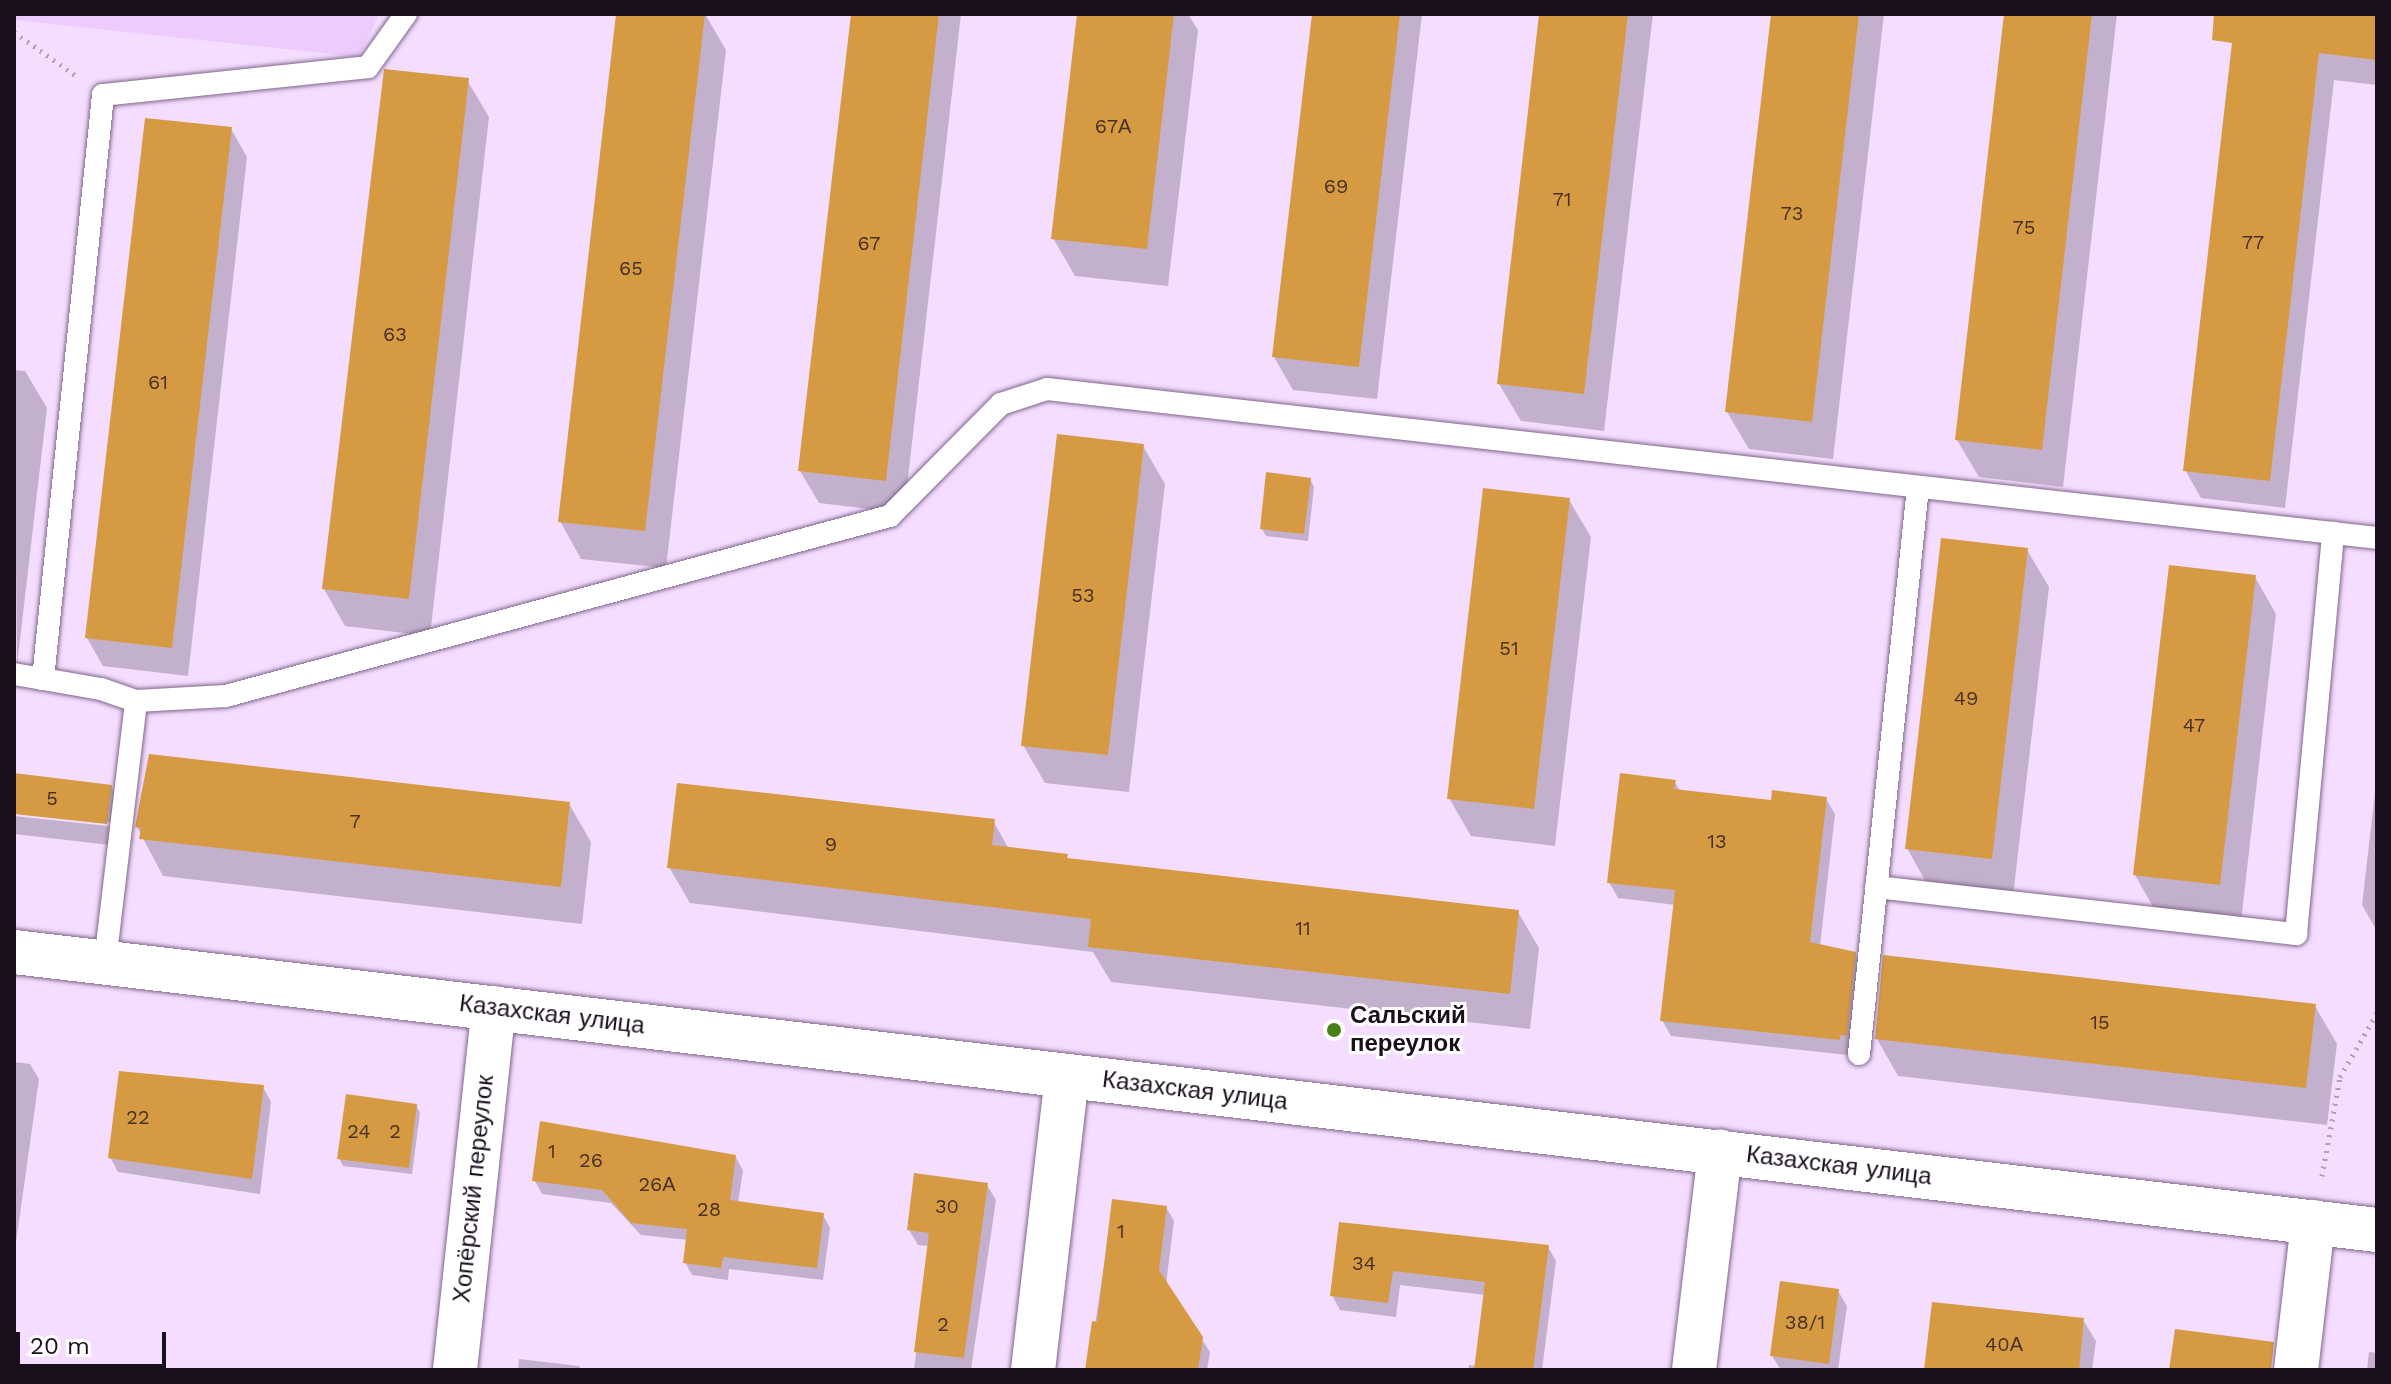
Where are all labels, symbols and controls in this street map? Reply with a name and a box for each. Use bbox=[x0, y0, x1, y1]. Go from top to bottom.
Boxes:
house number: 67А bbox=[1095, 114, 1131, 138]
house number: 69 bbox=[1324, 174, 1348, 198]
house number: 71 bbox=[1552, 187, 1572, 211]
house number: 73 bbox=[1781, 201, 1803, 225]
house number: 75 bbox=[2013, 215, 2035, 239]
house number: 77 bbox=[2242, 230, 2264, 254]
house number: 67 bbox=[857, 231, 881, 255]
house number: 65 bbox=[619, 256, 643, 280]
house number: 63 bbox=[383, 322, 407, 346]
house number: 61 bbox=[148, 370, 168, 394]
house number: 53 bbox=[1071, 583, 1095, 607]
house number: 51 bbox=[1499, 636, 1519, 660]
house number: 49 bbox=[1954, 686, 1978, 710]
house number: 47 bbox=[2183, 713, 2205, 737]
house number: 5 bbox=[46, 786, 58, 810]
house number: 7 bbox=[349, 809, 361, 833]
house number: 13 bbox=[1707, 829, 1727, 853]
house number: 9 bbox=[825, 832, 837, 856]
house number: 11 bbox=[1295, 916, 1311, 940]
street label: Казахская улица bbox=[458, 989, 646, 1041]
place label: Сальский переулок bbox=[1350, 1002, 1466, 1058]
house number: 15 bbox=[2090, 1010, 2110, 1034]
marker: Сальский переулок bbox=[1325, 1021, 1343, 1039]
street label: Казахская улица bbox=[1101, 1065, 1289, 1117]
street label: Хопёрский переулок bbox=[448, 1074, 500, 1304]
house number: 22 bbox=[126, 1105, 150, 1129]
house number: 24 bbox=[347, 1119, 371, 1143]
house number: 2 bbox=[389, 1119, 401, 1143]
house number: 1 bbox=[548, 1139, 556, 1163]
street label: Казахская улица bbox=[1745, 1140, 1933, 1192]
house number: 26 bbox=[579, 1148, 603, 1172]
house number: 26А bbox=[638, 1172, 676, 1196]
house number: 30 bbox=[935, 1194, 959, 1218]
house number: 28 bbox=[697, 1197, 721, 1221]
house number: 1 bbox=[1117, 1219, 1125, 1243]
house number: 34 bbox=[1352, 1251, 1376, 1275]
house number: 38/1 bbox=[1785, 1310, 1825, 1334]
house number: 2 bbox=[937, 1312, 949, 1336]
scale bar bbox=[20, 1316, 170, 1366]
text: 20 m bbox=[30, 1332, 90, 1360]
house number: 40А bbox=[1985, 1332, 2023, 1356]

